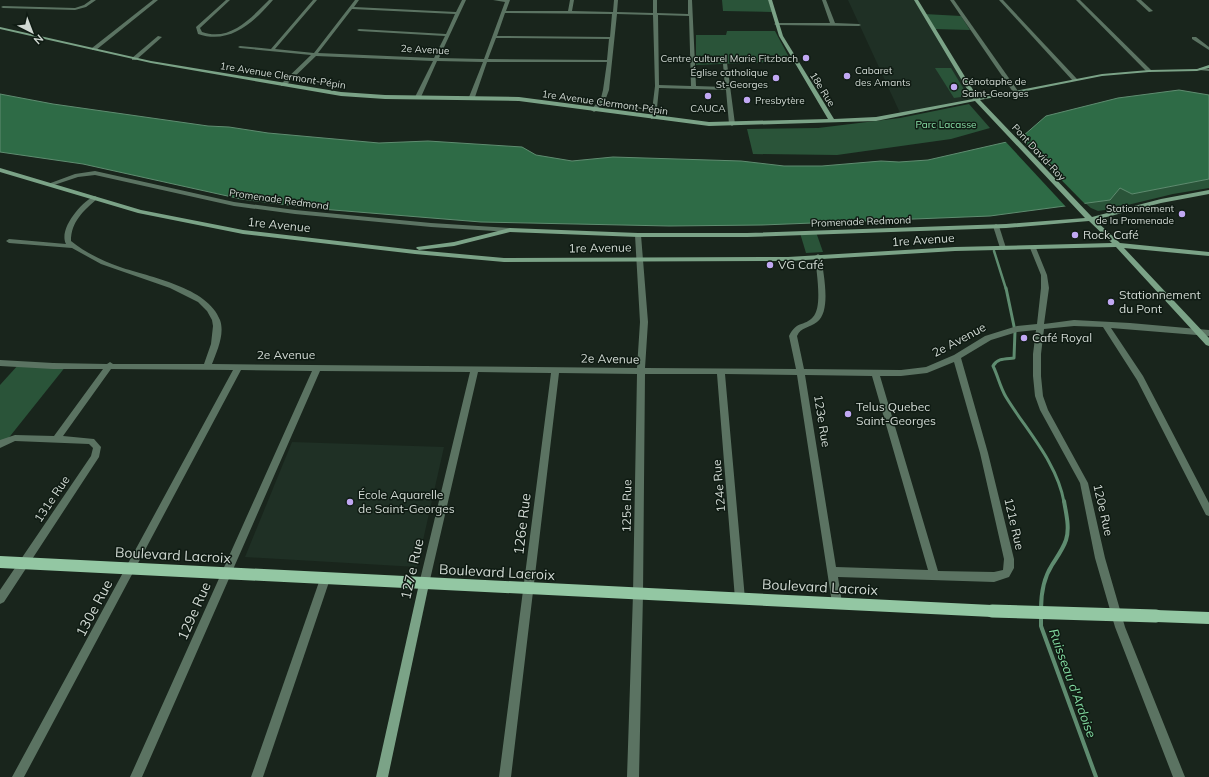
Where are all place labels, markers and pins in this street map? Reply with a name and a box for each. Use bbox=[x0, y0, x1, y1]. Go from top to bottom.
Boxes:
place label: Centre culturel Marie Fitzbach bbox=[661, 52, 798, 65]
marker: Centre culturel Marie Fitzbach bbox=[801, 53, 811, 63]
place label: Cabaret des Amants bbox=[855, 64, 911, 89]
place label: Église catholique St-Georges bbox=[690, 66, 768, 91]
marker: Cabaret des Amants bbox=[842, 71, 852, 81]
marker: Église catholique St-Georges bbox=[771, 73, 781, 83]
place label: Cénotaphe de Saint-Georges bbox=[962, 75, 1029, 100]
marker: Cénotaphe de Saint-Georges bbox=[949, 82, 959, 92]
marker: CAUCA bbox=[703, 91, 713, 101]
place label: Presbytère bbox=[755, 94, 805, 107]
marker: Presbytère bbox=[742, 95, 752, 105]
place label: CAUCA bbox=[690, 102, 726, 115]
place label: Stationnement de la Promenade bbox=[1096, 202, 1174, 227]
marker: Stationnement de la Promenade bbox=[1177, 209, 1187, 219]
place label: Rock Café bbox=[1083, 227, 1139, 242]
marker: Rock Café bbox=[1070, 230, 1080, 240]
place label: VG Café bbox=[778, 257, 824, 272]
marker: VG Café bbox=[765, 260, 775, 270]
place label: Stationnement du Pont bbox=[1119, 287, 1201, 316]
marker: Stationnement du Pont bbox=[1106, 297, 1116, 307]
place label: Café Royal bbox=[1032, 330, 1092, 345]
marker: Café Royal bbox=[1019, 333, 1029, 343]
place label: Telus Quebec Saint-Georges bbox=[856, 399, 936, 428]
marker: Telus Quebec Saint-Georges bbox=[843, 409, 853, 419]
place label: École Aquarelle de Saint-Georges bbox=[358, 487, 455, 516]
marker: École Aquarelle de Saint-Georges bbox=[345, 497, 355, 507]

